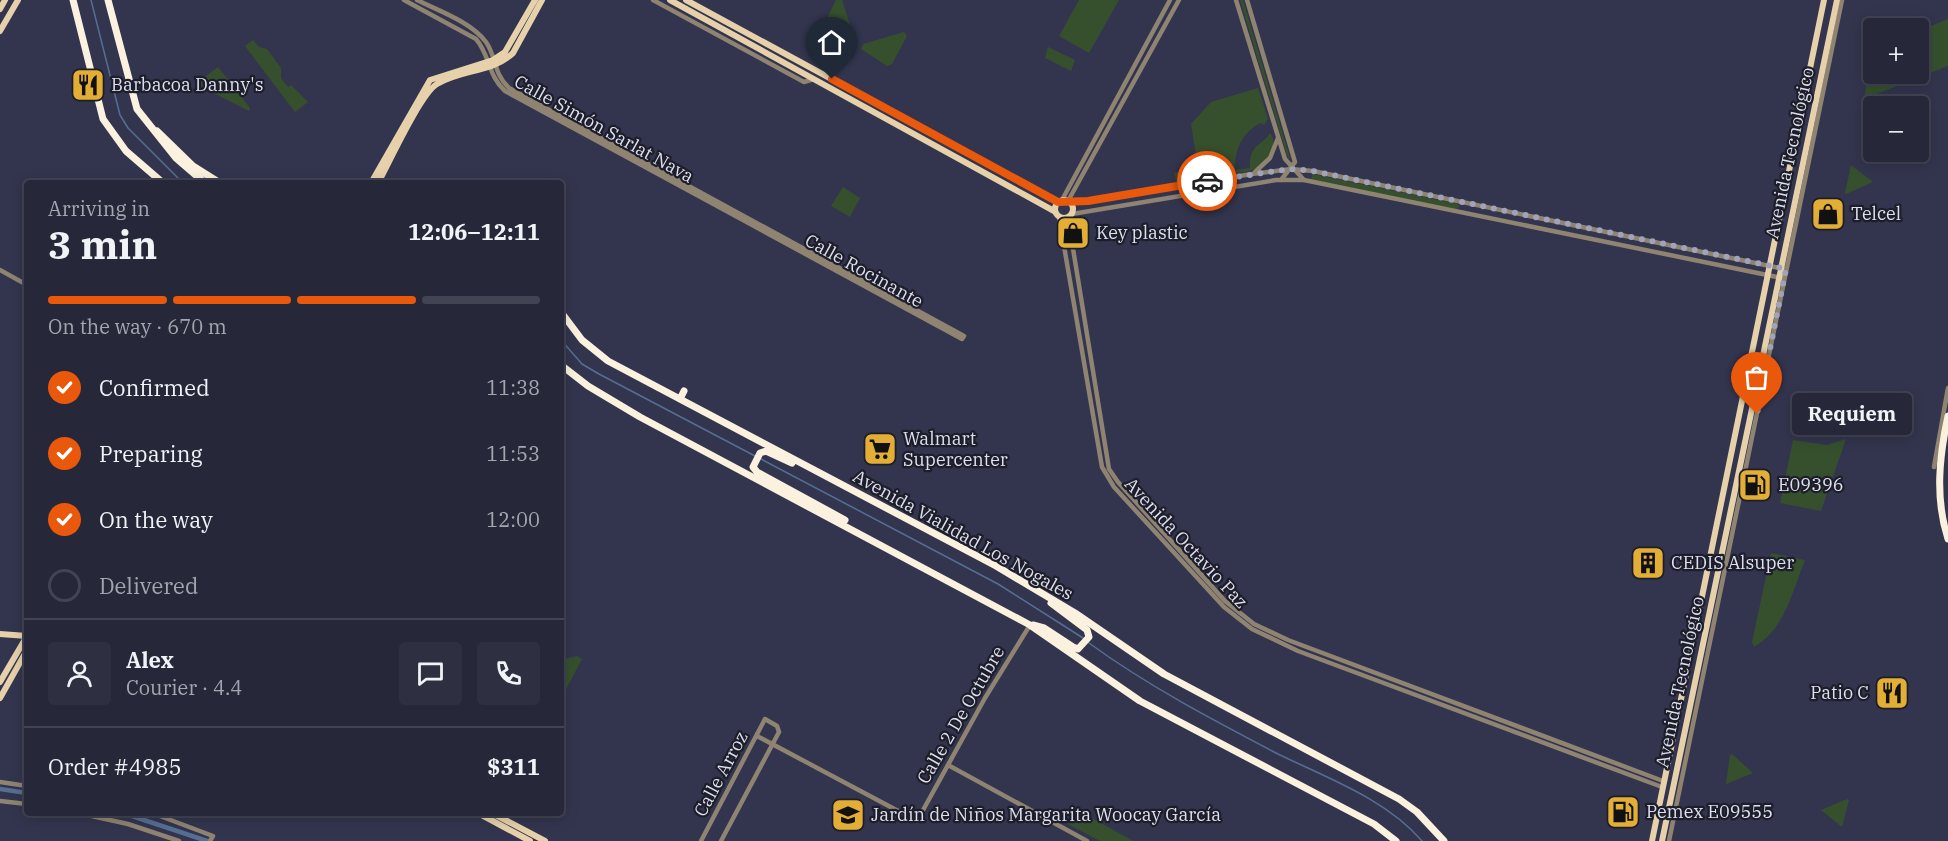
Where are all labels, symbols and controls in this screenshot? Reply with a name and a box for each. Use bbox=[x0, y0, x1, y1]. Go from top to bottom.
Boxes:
pin bbox=[806, 17, 857, 79]
map controls bbox=[1863, 18, 1929, 162]
button: + bbox=[1863, 18, 1929, 84]
icon: home bbox=[815, 26, 848, 59]
street label: Avenida Tecnológico bbox=[1760, 65, 1819, 241]
restaurant icon: Barbacoa Danny's bbox=[70, 67, 106, 103]
street label: Calle Simón Sarlat Nava bbox=[510, 70, 698, 188]
place label: Barbacoa Danny's bbox=[111, 73, 263, 96]
button: − bbox=[1863, 96, 1929, 162]
courier bbox=[1177, 151, 1237, 211]
icon: car bbox=[1191, 165, 1224, 198]
text: Arriving in bbox=[48, 195, 150, 222]
shop icon: Telcel bbox=[1810, 196, 1846, 232]
place label: Telcel bbox=[1851, 202, 1901, 225]
shop icon: Key plastic bbox=[1055, 215, 1091, 251]
text: 12:06–12:11 bbox=[408, 217, 540, 246]
text: 3 min bbox=[48, 219, 157, 270]
place label: Key plastic bbox=[1096, 221, 1188, 244]
street label: Calle Rocinante bbox=[801, 229, 928, 313]
text: On the way · 670 m bbox=[48, 313, 227, 340]
pin bbox=[1731, 352, 1782, 414]
icon: bag bbox=[1740, 361, 1773, 394]
icon: check bbox=[48, 371, 81, 404]
text: Confirmed bbox=[99, 373, 210, 402]
text: 11:38 bbox=[486, 374, 540, 401]
callout: Requiem bbox=[1793, 393, 1913, 435]
text: Requiem bbox=[1808, 400, 1896, 427]
place label: Walmart Supercenter bbox=[903, 427, 1008, 471]
supermarket icon: Walmart Supercenter bbox=[862, 431, 898, 467]
icon: check bbox=[48, 437, 81, 470]
text: Preparing bbox=[99, 439, 203, 468]
text: 11:53 bbox=[486, 440, 540, 467]
street label: Avenida Vialidad Los Nogales bbox=[849, 464, 1077, 605]
fuel station icon: E09396 bbox=[1737, 467, 1773, 503]
street label: Avenida Octavio Paz bbox=[1120, 472, 1253, 613]
place label: E09396 bbox=[1778, 473, 1844, 496]
icon: check bbox=[48, 503, 81, 536]
text: On the way bbox=[99, 505, 213, 534]
text: 12:00 bbox=[486, 506, 540, 533]
building icon: CEDIS Alsuper bbox=[1630, 545, 1666, 581]
place label: CEDIS Alsuper bbox=[1671, 551, 1794, 574]
text: Delivered bbox=[99, 571, 198, 600]
street label: Avenida Tecnológico bbox=[1650, 594, 1709, 770]
button: person bbox=[48, 642, 111, 705]
button: chat bbox=[399, 642, 462, 705]
button: phone bbox=[477, 642, 540, 705]
street label: Calle 2 De Octubre bbox=[912, 642, 1009, 788]
text: Alex bbox=[126, 645, 174, 674]
text: Courier · 4.4 bbox=[126, 674, 242, 701]
restaurant icon: Patio C bbox=[1874, 675, 1910, 711]
place label: Patio C bbox=[1810, 681, 1869, 704]
street label: Calle Arroz bbox=[688, 727, 753, 820]
text: Order #4985 bbox=[48, 752, 182, 781]
text: $311 bbox=[487, 752, 540, 781]
fuel station icon: Pemex E09555 bbox=[1605, 794, 1641, 830]
school or university icon: Jardín de Niños Margarita Woocay García bbox=[830, 797, 866, 833]
place label: Pemex E09555 bbox=[1646, 800, 1773, 823]
place label: Jardín de Niños Margarita Woocay García bbox=[871, 803, 1221, 826]

